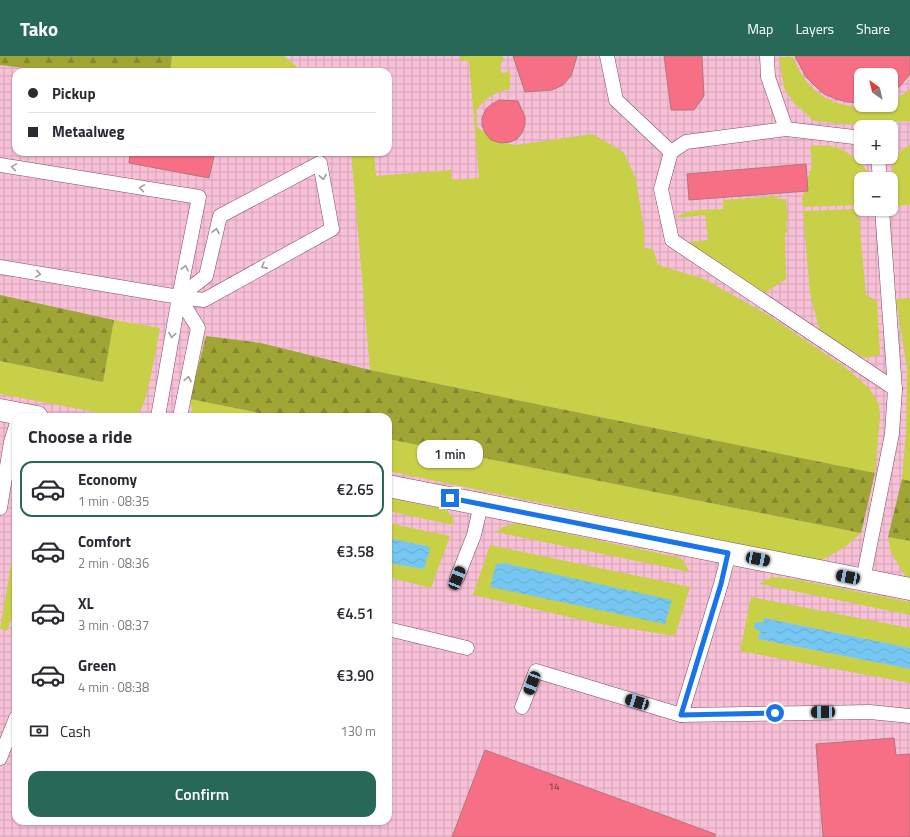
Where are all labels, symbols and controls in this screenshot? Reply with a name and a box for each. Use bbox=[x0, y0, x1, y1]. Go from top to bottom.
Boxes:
text: Tako bbox=[20, 14, 58, 43]
text: Map bbox=[747, 18, 773, 39]
text: Layers bbox=[795, 18, 834, 39]
text: Share bbox=[856, 18, 890, 39]
north arrow bbox=[854, 68, 898, 112]
map controls bbox=[854, 68, 898, 216]
text: Pickup bbox=[52, 82, 96, 105]
text: Metaalweg bbox=[52, 120, 125, 143]
button: + bbox=[854, 120, 898, 164]
one-way arrow bbox=[11, 163, 17, 172]
button: − bbox=[854, 172, 898, 216]
one-way arrow bbox=[318, 174, 327, 180]
one-way arrow bbox=[139, 184, 145, 193]
one-way arrow bbox=[212, 228, 220, 234]
one-way arrow bbox=[261, 262, 268, 269]
one-way arrow bbox=[180, 265, 188, 271]
one-way arrow bbox=[35, 269, 42, 277]
one-way arrow bbox=[168, 332, 177, 338]
one-way arrow bbox=[183, 376, 192, 382]
text: Choose a ride bbox=[28, 423, 132, 450]
callout: 1 min bbox=[417, 440, 483, 468]
text: 1 min bbox=[434, 444, 466, 464]
text: Economy bbox=[78, 468, 137, 491]
icon: car bbox=[30, 471, 66, 507]
text: €2.65 bbox=[337, 478, 374, 501]
route end bbox=[441, 489, 459, 507]
text: 1 min · 08:35 bbox=[78, 491, 149, 511]
text: Comfort bbox=[78, 530, 131, 553]
icon: car bbox=[30, 533, 66, 569]
text: €3.58 bbox=[337, 540, 374, 563]
car bbox=[745, 551, 771, 567]
text: 2 min · 08:36 bbox=[78, 553, 149, 573]
car bbox=[447, 565, 467, 591]
car bbox=[835, 569, 861, 585]
text: XL bbox=[78, 592, 94, 615]
icon: car bbox=[30, 595, 66, 631]
text: €4.51 bbox=[337, 602, 374, 625]
text: 3 min · 08:37 bbox=[78, 615, 149, 635]
text: Green bbox=[78, 654, 116, 677]
icon: car bbox=[30, 657, 66, 693]
text: €3.90 bbox=[337, 664, 374, 687]
car bbox=[522, 670, 542, 696]
text: 4 min · 08:38 bbox=[78, 677, 149, 697]
car bbox=[624, 693, 650, 711]
route start bbox=[766, 704, 784, 722]
car bbox=[811, 706, 835, 718]
icon: cash bbox=[28, 720, 50, 742]
text: Cash bbox=[60, 720, 91, 743]
text: 130 m bbox=[340, 721, 376, 741]
button: Confirm bbox=[28, 771, 376, 817]
house number: 14 bbox=[548, 779, 560, 794]

